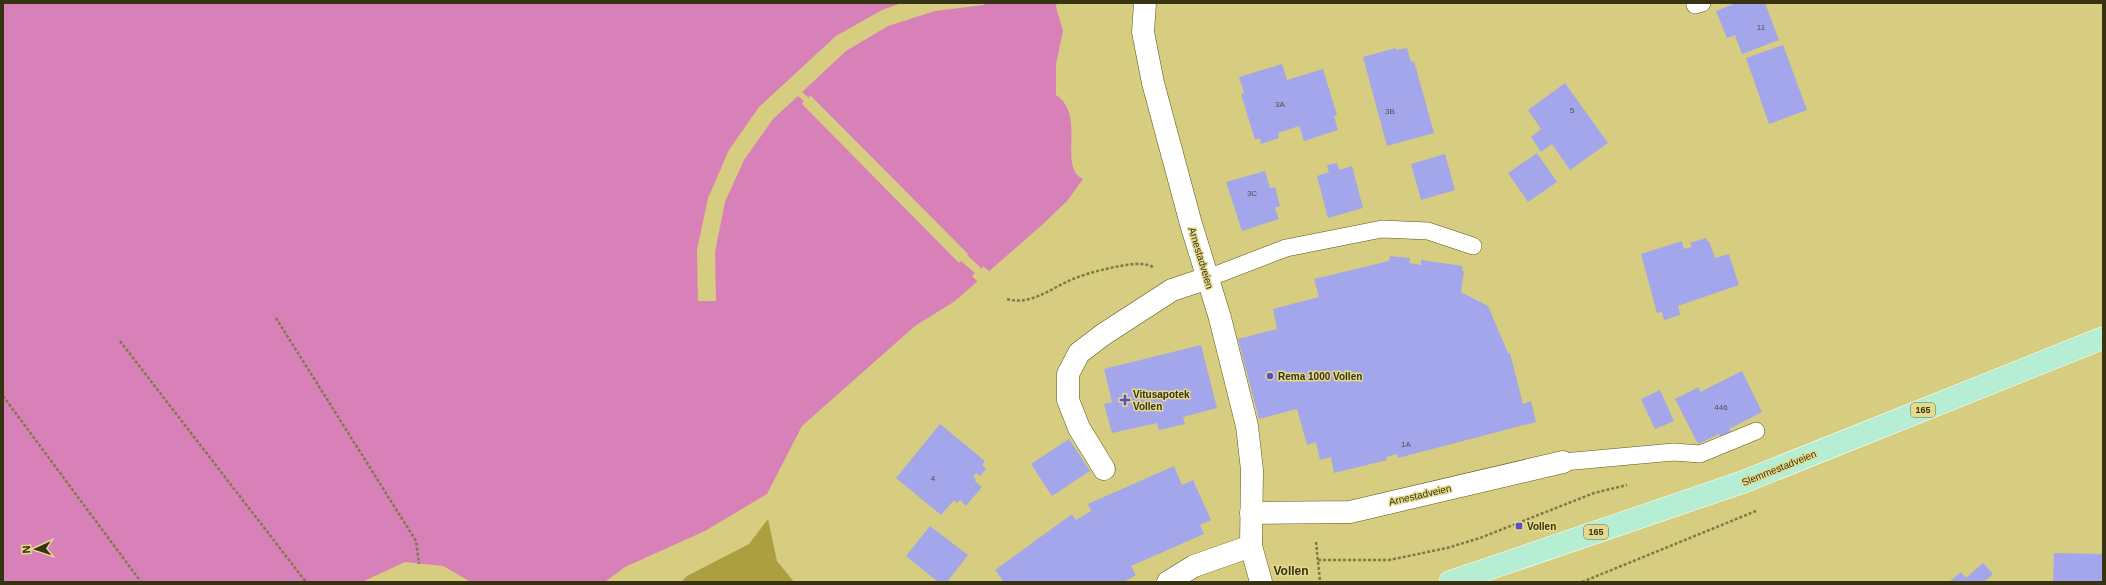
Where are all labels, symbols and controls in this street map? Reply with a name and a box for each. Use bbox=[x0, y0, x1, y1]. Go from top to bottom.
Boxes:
house number: 11 bbox=[1757, 23, 1766, 32]
house number: 3A bbox=[1275, 100, 1286, 109]
house number: 5 bbox=[1570, 106, 1575, 115]
house number: 3B bbox=[1385, 107, 1395, 116]
house number: 3C bbox=[1247, 189, 1257, 198]
street label: Arnestadveien bbox=[1186, 226, 1216, 290]
marker: Rema 1000 Vollen bbox=[1265, 371, 1275, 381]
place label: Rema 1000 Vollen bbox=[1278, 371, 1362, 382]
place label: Vitusapotek Vollen bbox=[1133, 389, 1190, 412]
marker: Vitusapotek Vollen bbox=[1120, 395, 1130, 405]
house number: 446 bbox=[1714, 403, 1728, 412]
road number: 165 bbox=[1911, 403, 1935, 417]
house number: 1A bbox=[1401, 440, 1412, 449]
street label: Slemmestadveien bbox=[1740, 448, 1818, 488]
house number: 4 bbox=[931, 474, 936, 483]
street label: Arnestadveien bbox=[1388, 482, 1452, 508]
marker: Vollen bbox=[1514, 521, 1524, 531]
place label: Vollen bbox=[1527, 521, 1556, 532]
road number: 165 bbox=[1584, 525, 1608, 539]
north arrow bbox=[16, 529, 56, 569]
text: N bbox=[20, 545, 32, 554]
district label: Vollen bbox=[1273, 564, 1309, 578]

